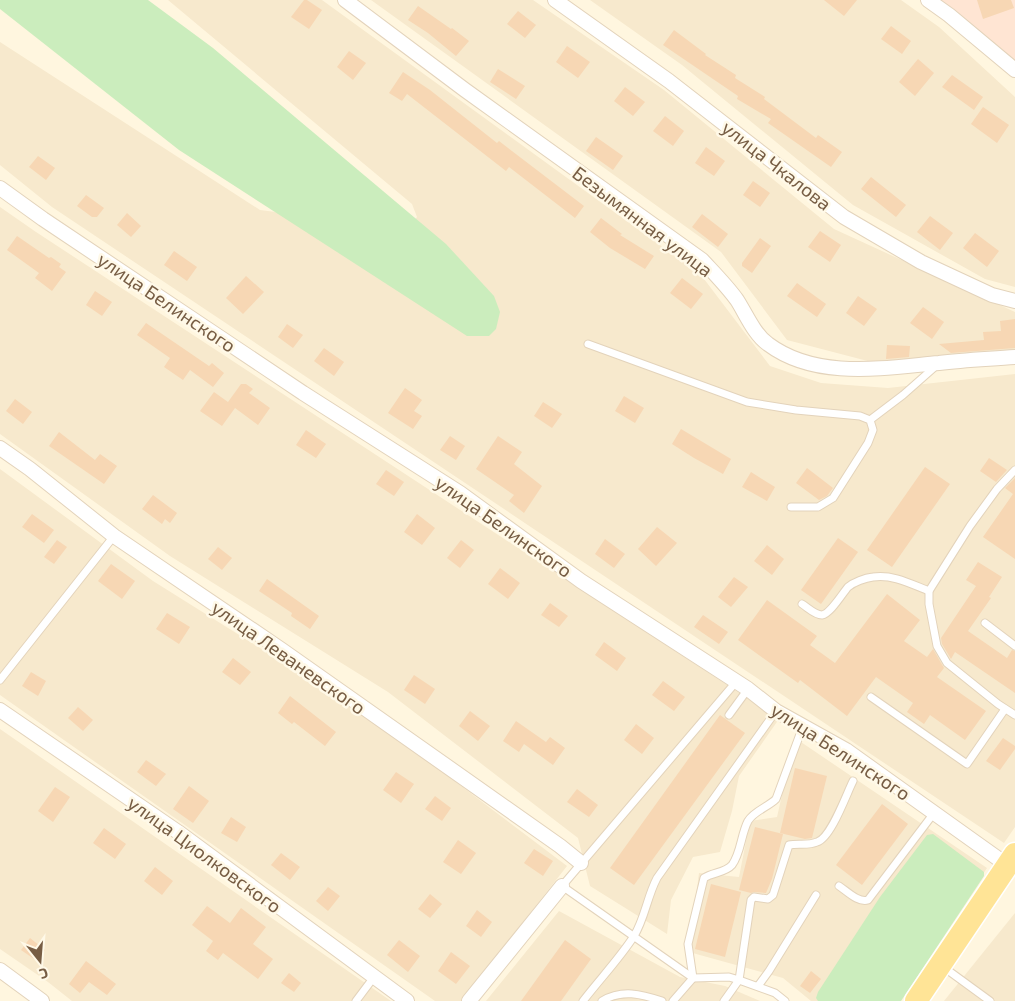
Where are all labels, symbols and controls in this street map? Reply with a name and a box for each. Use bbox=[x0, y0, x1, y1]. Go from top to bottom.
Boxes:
street label: улица Чкалова bbox=[717, 115, 836, 216]
street label: Безымянная улица bbox=[568, 161, 718, 282]
street label: улица Белинского bbox=[93, 247, 240, 358]
street label: улица Белинского bbox=[431, 470, 577, 583]
street label: улица Леваневского bbox=[207, 595, 370, 720]
street label: улица Белинского bbox=[766, 697, 915, 805]
street label: улица Циолковского bbox=[123, 791, 286, 918]
north arrow bbox=[15, 936, 65, 986]
text: С bbox=[38, 965, 50, 983]

